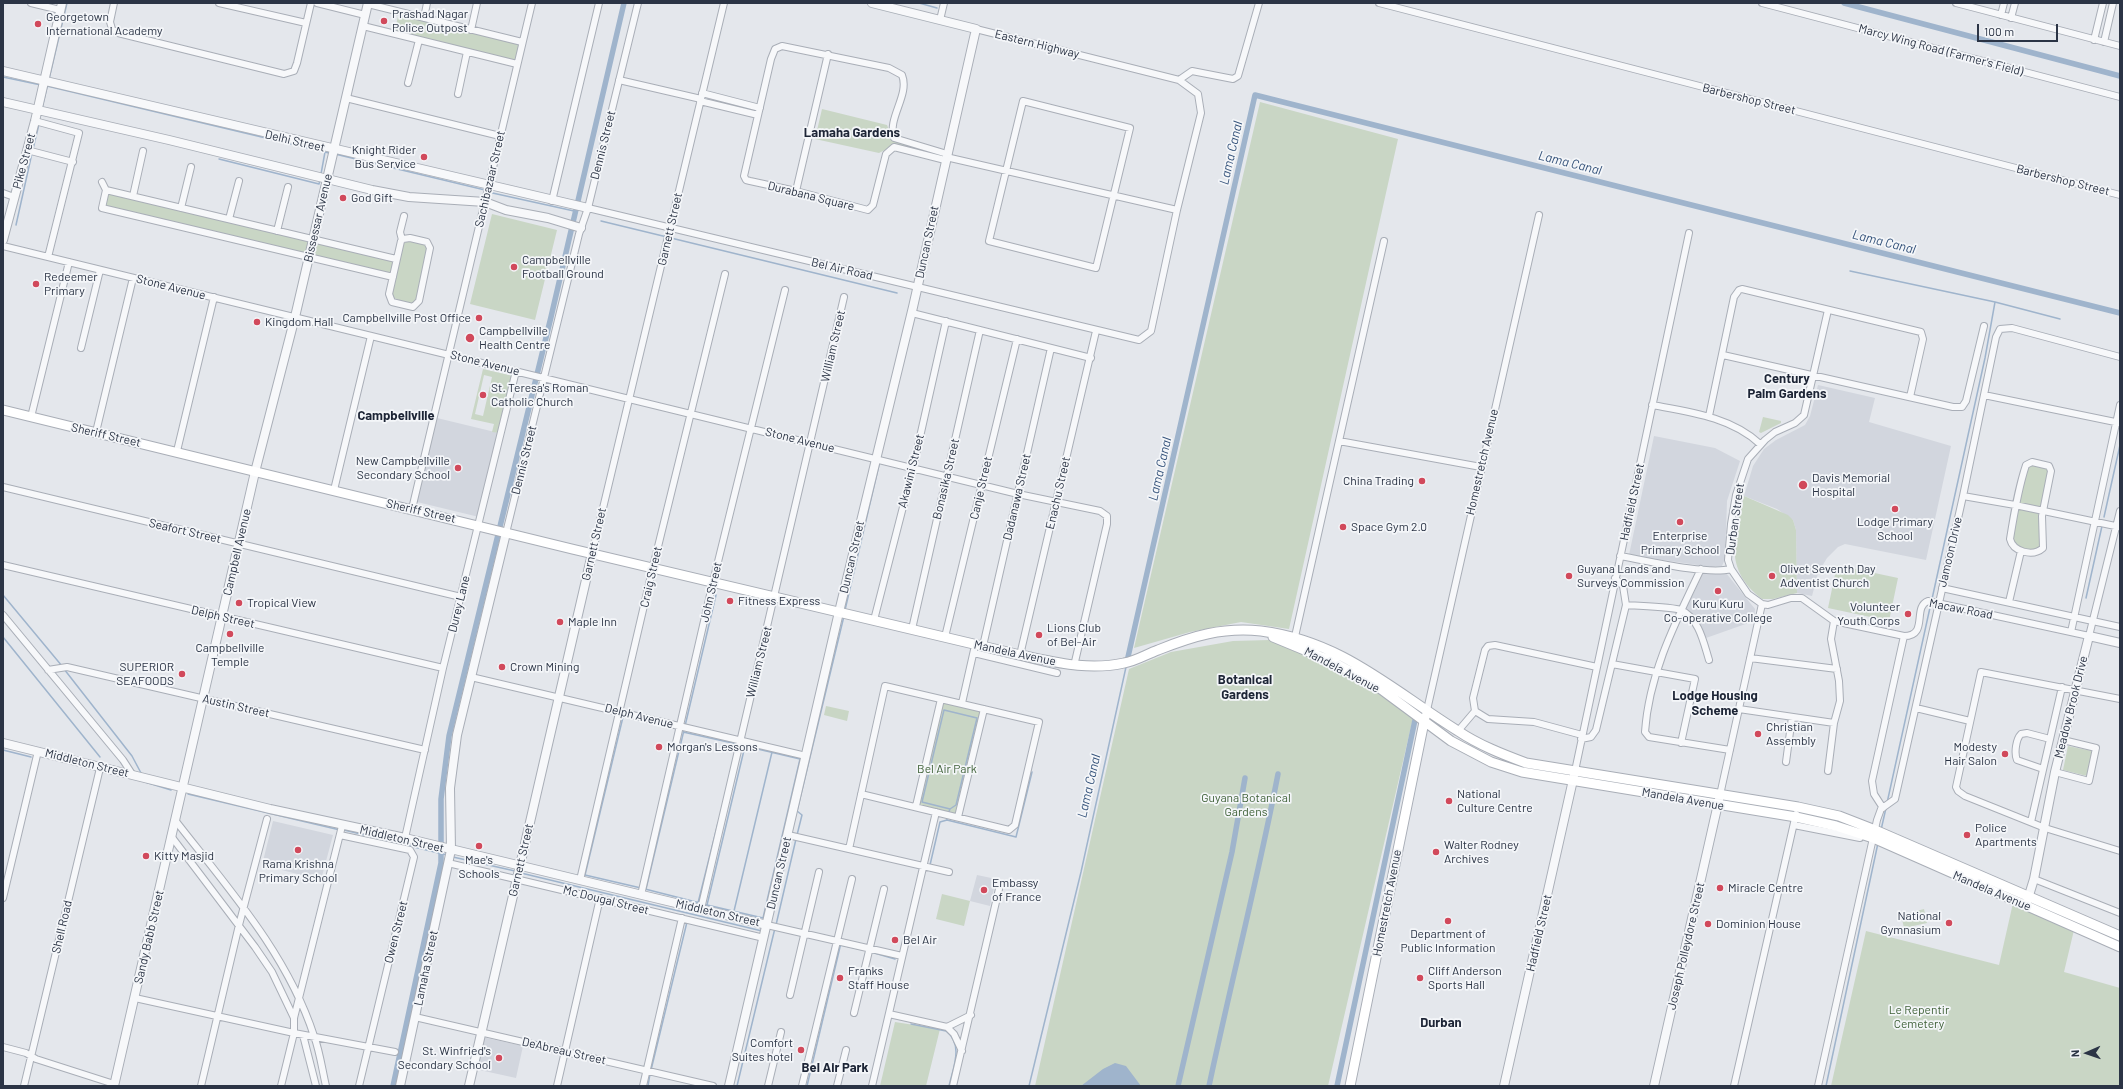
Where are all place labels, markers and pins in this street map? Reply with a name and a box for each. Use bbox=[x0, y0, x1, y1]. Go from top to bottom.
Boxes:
place label: Prashad Nagar Police Outpost bbox=[392, 7, 468, 35]
place label: Georgetown International Academy bbox=[46, 10, 163, 38]
marker: Prashad Nagar Police Outpost bbox=[379, 16, 389, 26]
marker: Georgetown International Academy bbox=[33, 19, 43, 29]
place label: Knight Rider Bus Service bbox=[352, 143, 416, 171]
marker: Knight Rider Bus Service bbox=[419, 152, 429, 162]
place label: God Gift bbox=[351, 191, 393, 205]
marker: God Gift bbox=[338, 193, 348, 203]
place label: Campbellville Football Ground bbox=[522, 253, 604, 281]
marker: Campbellville Football Ground bbox=[509, 262, 519, 272]
place label: Redeemer Primary bbox=[44, 270, 98, 298]
marker: Redeemer Primary bbox=[31, 279, 41, 289]
place label: Campbellville Post Office bbox=[342, 311, 471, 325]
marker: Campbellville Post Office bbox=[474, 313, 484, 323]
place label: Kingdom Hall bbox=[265, 315, 333, 329]
marker: Kingdom Hall bbox=[252, 317, 262, 327]
place label: Campbellville Health Centre bbox=[479, 324, 551, 352]
marker: Campbellville Health Centre bbox=[464, 332, 476, 344]
place label: St. Teresa's Roman Catholic Church bbox=[491, 381, 588, 409]
marker: St. Teresa's Roman Catholic Church bbox=[478, 390, 488, 400]
place label: New Campbellville Secondary School bbox=[356, 454, 450, 482]
marker: New Campbellville Secondary School bbox=[453, 463, 463, 473]
place label: Davis Memorial Hospital bbox=[1812, 471, 1890, 499]
place label: China Trading bbox=[1343, 474, 1414, 488]
marker: China Trading bbox=[1417, 476, 1427, 486]
marker: Davis Memorial Hospital bbox=[1797, 479, 1809, 491]
marker: Lodge Primary School bbox=[1890, 504, 1900, 514]
place label: Lodge Primary School bbox=[1857, 515, 1933, 543]
marker: Enterprise Primary School bbox=[1675, 517, 1685, 527]
place label: Space Gym 2.0 bbox=[1351, 520, 1427, 534]
marker: Space Gym 2.0 bbox=[1338, 522, 1348, 532]
place label: Enterprise Primary School bbox=[1641, 529, 1719, 557]
place label: Guyana Lands and Surveys Commission bbox=[1577, 562, 1684, 590]
place label: Olivet Seventh Day Adventist Church bbox=[1780, 562, 1876, 590]
marker: Guyana Lands and Surveys Commission bbox=[1564, 571, 1574, 581]
marker: Olivet Seventh Day Adventist Church bbox=[1767, 571, 1777, 581]
marker: Kuru Kuru Co-operative College bbox=[1713, 586, 1723, 596]
place label: Fitness Express bbox=[738, 594, 820, 608]
place label: Tropical View bbox=[247, 596, 316, 610]
marker: Fitness Express bbox=[725, 596, 735, 606]
place label: Kuru Kuru Co-operative College bbox=[1664, 597, 1772, 625]
marker: Tropical View bbox=[234, 598, 244, 608]
place label: Volunteer Youth Corps bbox=[1837, 600, 1900, 628]
marker: Volunteer Youth Corps bbox=[1903, 609, 1913, 619]
place label: Maple Inn bbox=[568, 615, 617, 629]
marker: Maple Inn bbox=[555, 617, 565, 627]
place label: Lions Club of Bel-Air bbox=[1047, 621, 1101, 649]
marker: Campbellville Temple bbox=[225, 629, 235, 639]
marker: Lions Club of Bel-Air bbox=[1034, 630, 1044, 640]
place label: Campbellville Temple bbox=[196, 641, 264, 669]
place label: SUPERIOR SEAFOODS bbox=[116, 660, 174, 688]
place label: Crown Mining bbox=[510, 660, 579, 674]
marker: Crown Mining bbox=[497, 662, 507, 672]
marker: SUPERIOR SEAFOODS bbox=[177, 669, 187, 679]
place label: Christian Assembly bbox=[1766, 720, 1816, 748]
marker: Christian Assembly bbox=[1753, 729, 1763, 739]
place label: Morgan's Lessons bbox=[667, 740, 758, 754]
place label: Modesty Hair Salon bbox=[1944, 740, 1997, 768]
marker: Morgan's Lessons bbox=[654, 742, 664, 752]
marker: Modesty Hair Salon bbox=[2000, 749, 2010, 759]
place label: National Culture Centre bbox=[1457, 787, 1533, 815]
marker: National Culture Centre bbox=[1444, 796, 1454, 806]
place label: Police Apartments bbox=[1975, 821, 2037, 849]
marker: Police Apartments bbox=[1962, 830, 1972, 840]
place label: Walter Rodney Archives bbox=[1444, 838, 1519, 866]
marker: Mae's Schools bbox=[474, 841, 484, 851]
marker: Rama Krishna Primary School bbox=[293, 845, 303, 855]
marker: Walter Rodney Archives bbox=[1431, 847, 1441, 857]
place label: Kitty Masjid bbox=[154, 849, 214, 863]
marker: Kitty Masjid bbox=[141, 851, 151, 861]
place label: Mae's Schools bbox=[458, 853, 500, 881]
place label: Rama Krishna Primary School bbox=[259, 857, 337, 885]
place label: Embassy of France bbox=[992, 876, 1041, 904]
place label: Miracle Centre bbox=[1728, 881, 1803, 895]
marker: Miracle Centre bbox=[1715, 883, 1725, 893]
marker: Embassy of France bbox=[979, 885, 989, 895]
place label: National Gymnasium bbox=[1880, 909, 1941, 937]
marker: Department of Public Information bbox=[1443, 916, 1453, 926]
place label: Dominion House bbox=[1716, 917, 1801, 931]
marker: National Gymnasium bbox=[1944, 918, 1954, 928]
marker: Dominion House bbox=[1703, 919, 1713, 929]
place label: Department of Public Information bbox=[1400, 927, 1496, 955]
place label: Bel Air bbox=[903, 933, 937, 947]
marker: Bel Air bbox=[890, 935, 900, 945]
place label: Franks Staff House bbox=[848, 964, 909, 992]
place label: Cliff Anderson Sports Hall bbox=[1428, 964, 1502, 992]
marker: Franks Staff House bbox=[835, 973, 845, 983]
marker: Cliff Anderson Sports Hall bbox=[1415, 973, 1425, 983]
place label: Comfort Suites hotel bbox=[732, 1036, 793, 1064]
place label: St. Winfried's Secondary School bbox=[398, 1044, 491, 1072]
marker: Comfort Suites hotel bbox=[796, 1045, 806, 1055]
marker: St. Winfried's Secondary School bbox=[494, 1053, 504, 1063]

